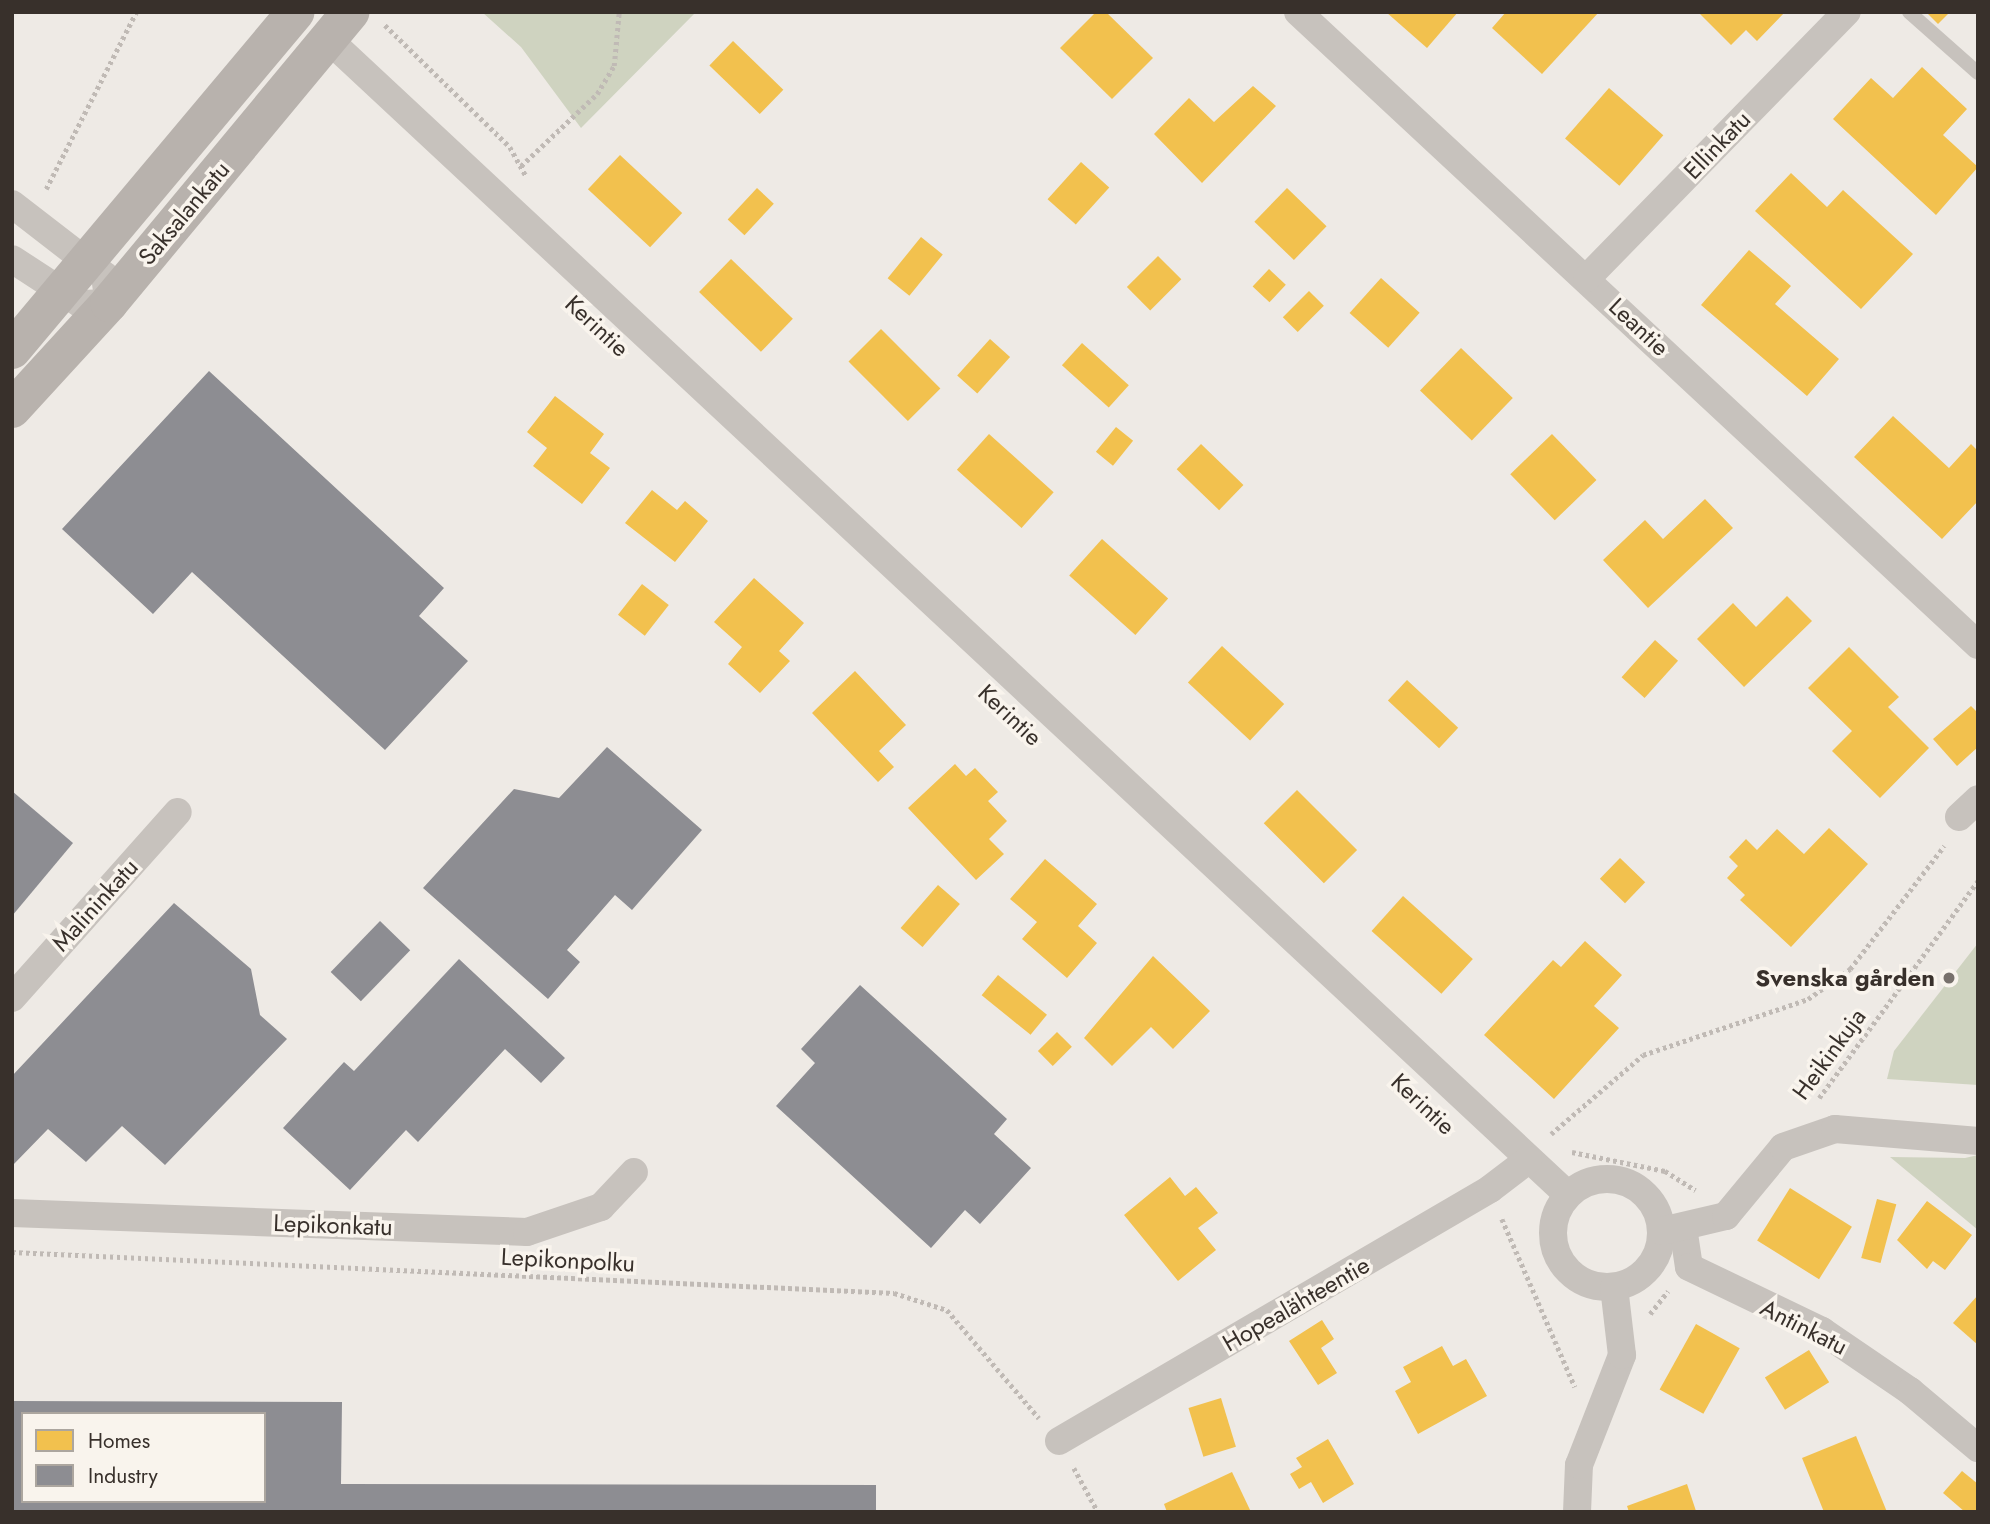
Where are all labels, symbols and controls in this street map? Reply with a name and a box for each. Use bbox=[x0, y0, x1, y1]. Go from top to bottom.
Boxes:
street label: Ellinkatu bbox=[1678, 105, 1756, 185]
street label: Saksalankatu bbox=[132, 155, 236, 271]
street label: Kerintie bbox=[559, 289, 635, 363]
street label: Leantie bbox=[1603, 292, 1675, 362]
street label: Kerintie bbox=[972, 678, 1048, 752]
street label: Malininkatu bbox=[46, 853, 144, 957]
place label: Svenska gården bbox=[1755, 964, 1935, 992]
marker: Svenska gården bbox=[1941, 970, 1957, 986]
street label: Heikinkuja bbox=[1786, 1003, 1872, 1105]
street label: Kerintie bbox=[1385, 1067, 1461, 1141]
street label: Lepikonkatu bbox=[273, 1209, 393, 1241]
street label: Lepikonpolku bbox=[500, 1242, 636, 1278]
street label: Hopealähteentie bbox=[1217, 1250, 1375, 1358]
street label: Antinkatu bbox=[1756, 1293, 1852, 1361]
legend bbox=[21, 1412, 266, 1503]
text: Homes bbox=[88, 1426, 150, 1456]
text: Industry bbox=[88, 1461, 158, 1491]

